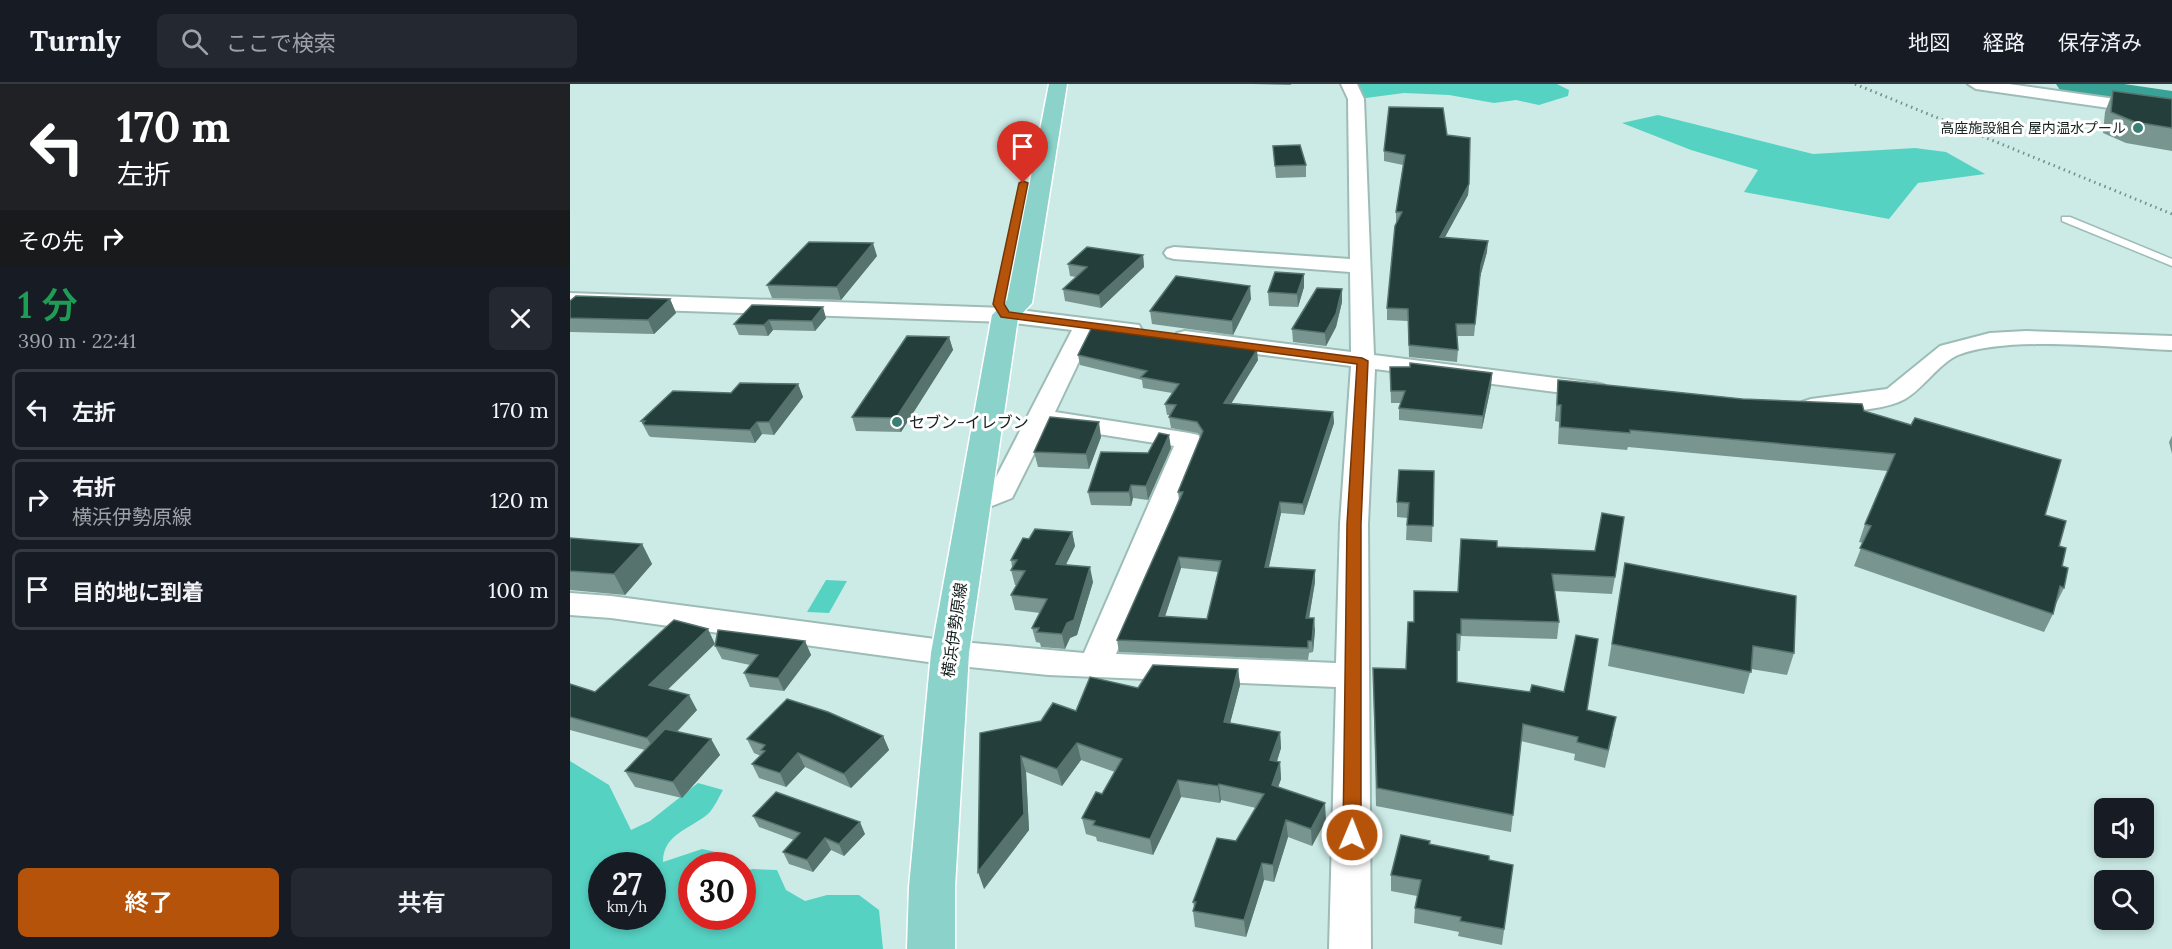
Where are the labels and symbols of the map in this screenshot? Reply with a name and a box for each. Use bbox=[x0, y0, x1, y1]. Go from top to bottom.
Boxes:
place label: 高座施設組合 屋内温水プール bbox=[1940, 119, 2126, 137]
pin bbox=[997, 121, 1048, 183]
marker: 高座施設組合 屋内温水プール bbox=[2131, 121, 2145, 135]
place label: セブン-イレブン bbox=[909, 412, 1029, 432]
marker: セブン-イレブン bbox=[890, 415, 904, 429]
street label: 横浜伊勢原線 bbox=[937, 581, 971, 679]
position arrow bbox=[1320, 803, 1384, 867]
speed limit sign: 30 bbox=[678, 852, 756, 930]

